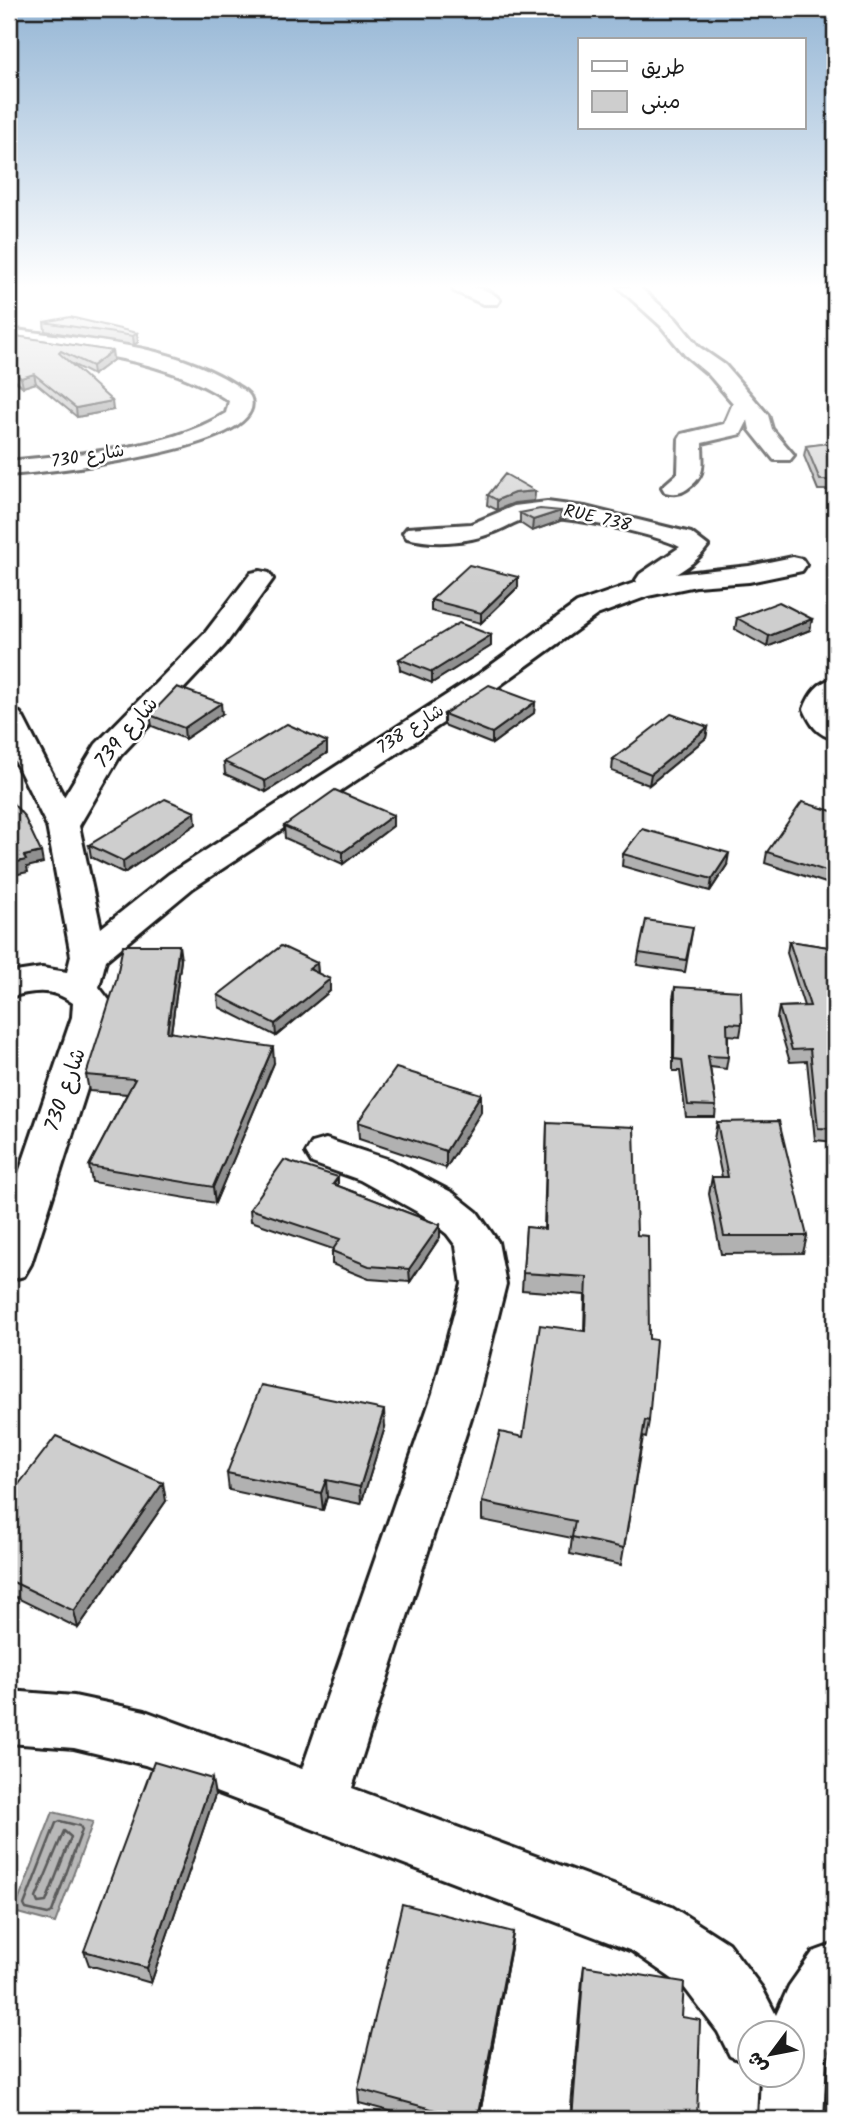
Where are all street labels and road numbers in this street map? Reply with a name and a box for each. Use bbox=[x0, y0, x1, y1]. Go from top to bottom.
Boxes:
street label: شارع 730 bbox=[49, 437, 127, 477]
street label: RUE 738 bbox=[560, 497, 634, 541]
street label: شارع 739 bbox=[87, 690, 167, 776]
street label: شارع 738 bbox=[371, 697, 451, 763]
street label: شارع 730 bbox=[36, 1044, 96, 1136]

